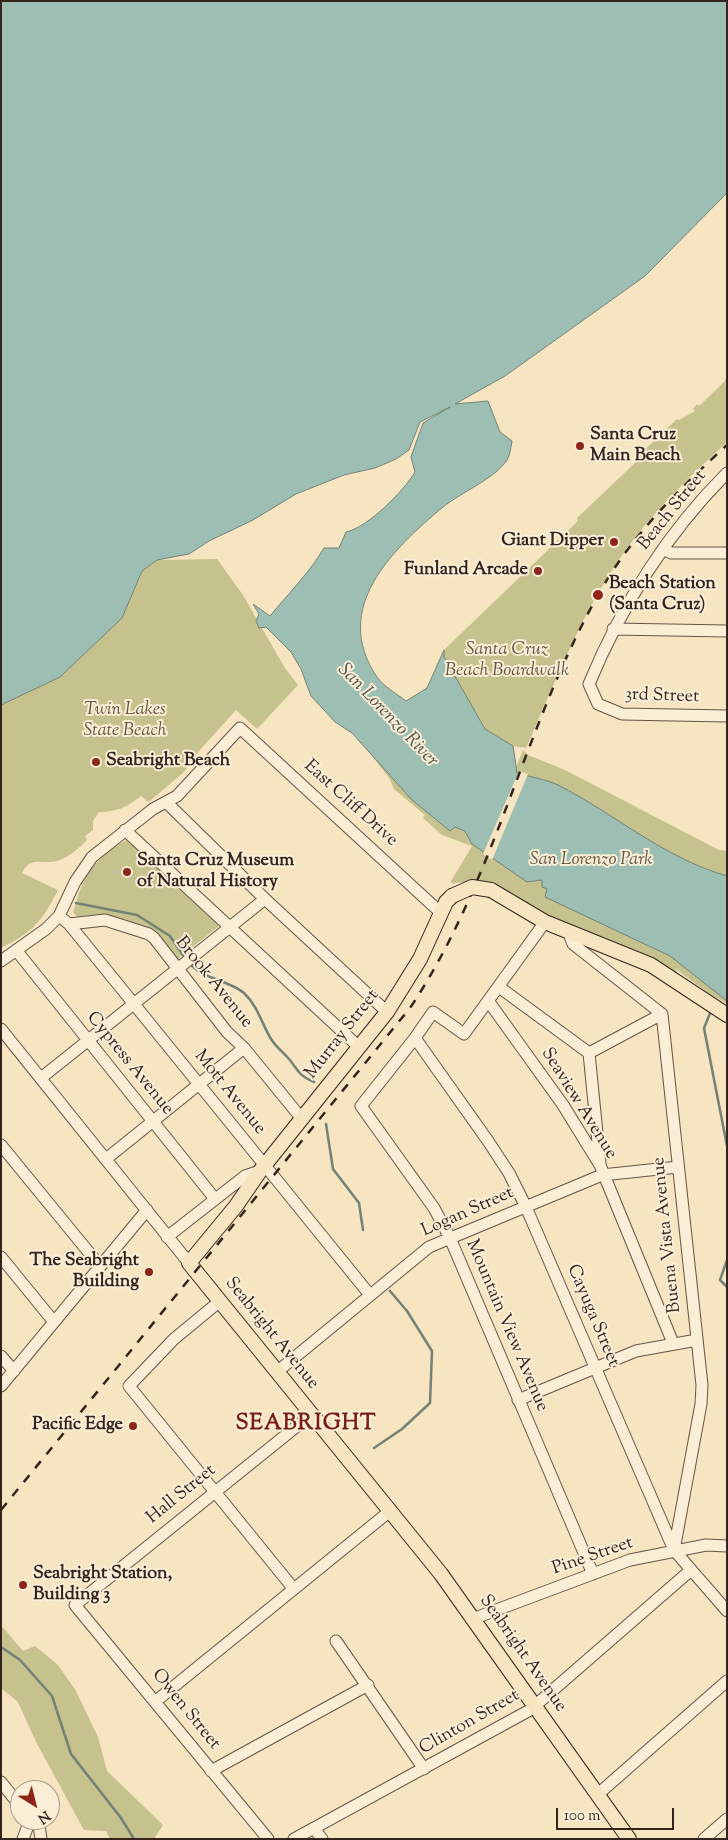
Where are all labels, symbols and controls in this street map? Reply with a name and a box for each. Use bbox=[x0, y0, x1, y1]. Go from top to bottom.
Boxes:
place label: Santa Cruz Main Beach bbox=[590, 425, 681, 468]
marker: Santa Cruz Main Beach bbox=[574, 440, 586, 452]
street label: Beach Street bbox=[634, 467, 712, 555]
place label: Giant Dipper bbox=[501, 531, 604, 553]
marker: Giant Dipper bbox=[608, 536, 620, 548]
place label: Funland Arcade bbox=[404, 560, 528, 582]
marker: Funland Arcade bbox=[532, 565, 544, 577]
place label: Beach Station (Santa Cruz) bbox=[609, 574, 716, 616]
marker: Beach Station (Santa Cruz) bbox=[591, 588, 605, 602]
park label: Santa Cruz Beach Boardwalk bbox=[445, 640, 569, 682]
water label: San Lorenzo River bbox=[332, 660, 442, 772]
street label: 3rd Street bbox=[624, 685, 700, 709]
park label: Twin Lakes State Beach bbox=[84, 700, 166, 742]
place label: Seabright Beach bbox=[106, 751, 230, 773]
marker: Seabright Beach bbox=[90, 756, 102, 768]
street label: East Cliff Drive bbox=[299, 756, 401, 852]
park label: San Lorenzo Park bbox=[530, 850, 652, 872]
place label: Santa Cruz Museum of Natural History bbox=[137, 851, 294, 894]
marker: Santa Cruz Museum of Natural History bbox=[121, 866, 133, 878]
street label: Brook Avenue bbox=[170, 933, 256, 1033]
street label: Murray Street bbox=[301, 986, 385, 1084]
street label: Cypress Avenue bbox=[81, 1008, 177, 1120]
street label: Seaview Avenue bbox=[535, 1044, 621, 1164]
street label: Mott Avenue bbox=[188, 1046, 270, 1140]
street label: Buena Vista Avenue bbox=[649, 1156, 687, 1314]
street label: Logan Street bbox=[419, 1183, 517, 1243]
street label: Mountain View Avenue bbox=[460, 1237, 552, 1415]
place label: The Seabright Building bbox=[30, 1251, 139, 1294]
street label: Cayuga Street bbox=[561, 1262, 623, 1370]
marker: The Seabright Building bbox=[143, 1266, 155, 1278]
street label: Seabright Avenue bbox=[219, 1274, 323, 1394]
district label: SEABRIGHT bbox=[234, 1412, 378, 1438]
place label: Pacific Edge bbox=[32, 1415, 123, 1437]
marker: Pacific Edge bbox=[127, 1420, 139, 1432]
street label: Hall Street bbox=[143, 1461, 221, 1529]
street label: Pine Street bbox=[550, 1533, 636, 1581]
place label: Seabright Station, Building 3 bbox=[33, 1564, 172, 1606]
marker: Seabright Station, Building 3 bbox=[17, 1579, 29, 1591]
street label: Seabright Avenue bbox=[474, 1591, 570, 1717]
street label: Owen Street bbox=[146, 1665, 224, 1755]
street label: Clinton Street bbox=[416, 1686, 524, 1760]
north arrow bbox=[10, 1780, 60, 1830]
scale bar bbox=[558, 1798, 676, 1830]
text: N bbox=[33, 1805, 54, 1828]
text: 100 m bbox=[564, 1806, 600, 1827]

